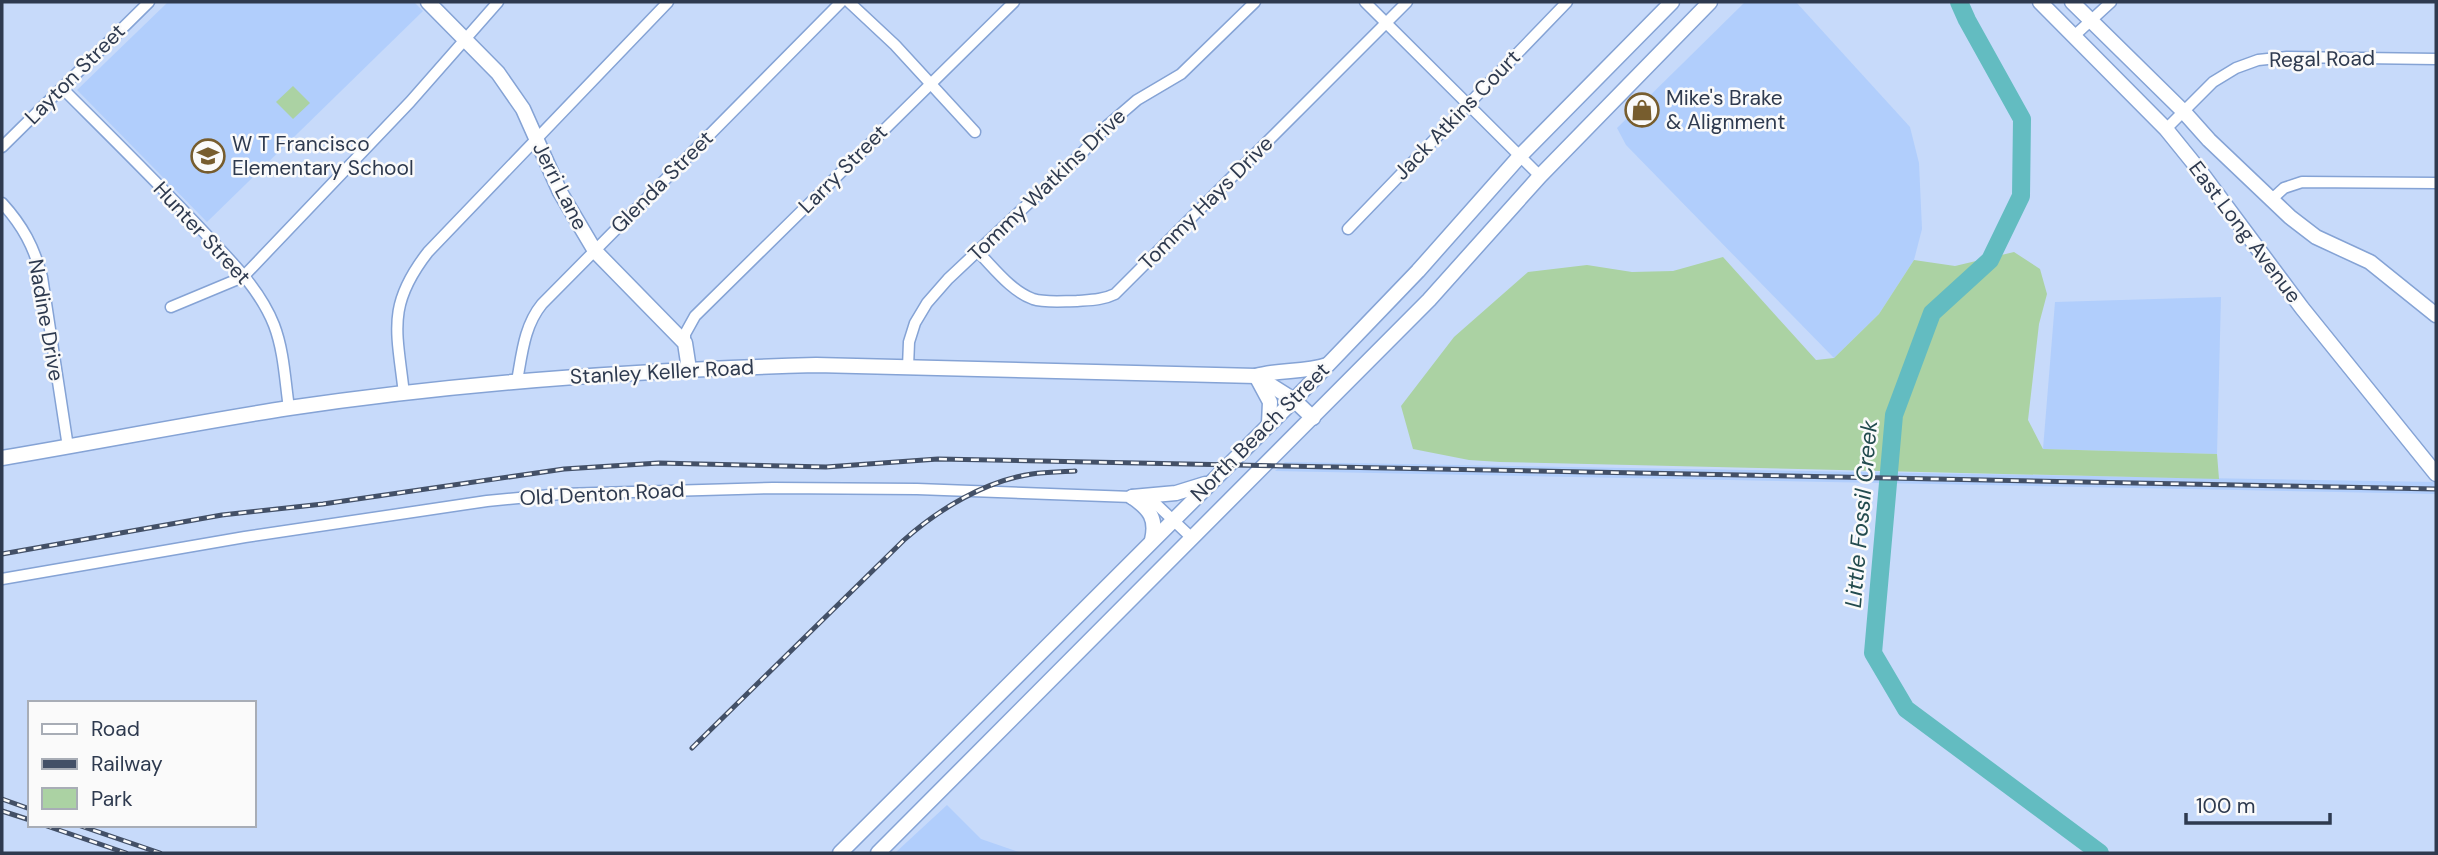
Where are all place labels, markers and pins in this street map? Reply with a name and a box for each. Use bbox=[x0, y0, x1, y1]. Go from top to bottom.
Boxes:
place label: Mike's Brake & Alignment bbox=[1666, 84, 1785, 136]
shop icon: Mike's Brake & Alignment bbox=[1623, 91, 1661, 129]
place label: W T Francisco Elementary School bbox=[232, 130, 414, 182]
school or university icon: W T Francisco Elementary School bbox=[189, 137, 227, 175]

